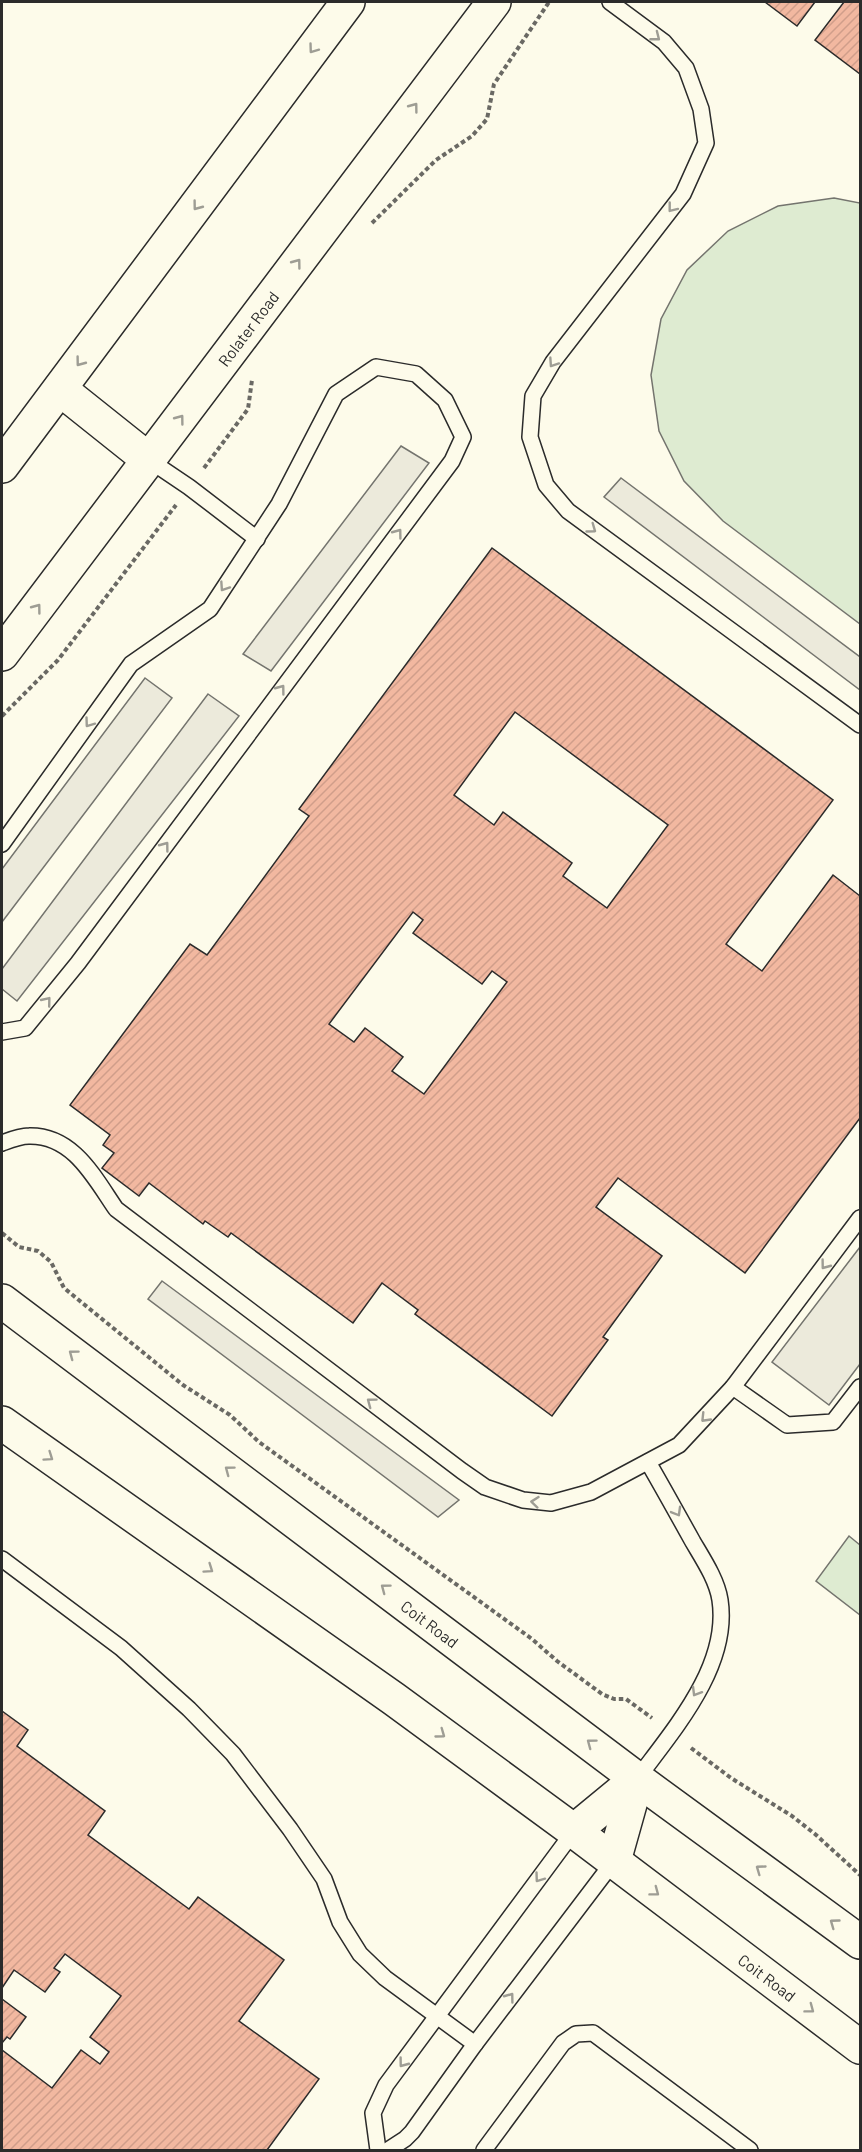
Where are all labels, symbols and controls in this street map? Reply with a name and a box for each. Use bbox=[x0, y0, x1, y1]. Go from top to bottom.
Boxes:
one-way arrow bbox=[650, 29, 661, 40]
one-way arrow bbox=[309, 42, 320, 53]
one-way arrow bbox=[407, 103, 418, 114]
one-way arrow bbox=[194, 199, 205, 210]
one-way arrow bbox=[668, 201, 679, 212]
one-way arrow bbox=[290, 259, 301, 270]
street label: Rolater Road bbox=[213, 287, 282, 370]
one-way arrow bbox=[77, 355, 88, 366]
one-way arrow bbox=[549, 356, 560, 367]
one-way arrow bbox=[173, 414, 184, 425]
one-way arrow bbox=[586, 521, 597, 532]
one-way arrow bbox=[391, 529, 402, 540]
one-way arrow bbox=[220, 581, 232, 591]
one-way arrow bbox=[30, 603, 41, 614]
one-way arrow bbox=[274, 685, 285, 696]
one-way arrow bbox=[85, 717, 96, 728]
one-way arrow bbox=[158, 842, 169, 853]
one-way arrow bbox=[40, 997, 51, 1008]
one-way arrow bbox=[822, 1258, 833, 1269]
one-way arrow bbox=[68, 1350, 79, 1361]
one-way arrow bbox=[367, 1398, 378, 1409]
one-way arrow bbox=[702, 1411, 713, 1422]
one-way arrow bbox=[42, 1450, 53, 1461]
one-way arrow bbox=[225, 1467, 236, 1478]
one-way arrow bbox=[530, 1496, 540, 1509]
one-way arrow bbox=[669, 1506, 681, 1517]
one-way arrow bbox=[202, 1562, 213, 1573]
one-way arrow bbox=[380, 1584, 391, 1595]
street label: Coit Road bbox=[398, 1596, 463, 1651]
one-way arrow bbox=[692, 1686, 704, 1696]
one-way arrow bbox=[435, 1726, 446, 1737]
one-way arrow bbox=[586, 1740, 597, 1751]
one-way arrow bbox=[756, 1865, 767, 1876]
one-way arrow bbox=[536, 1872, 547, 1883]
one-way arrow bbox=[648, 1884, 659, 1895]
one-way arrow bbox=[829, 1919, 840, 1930]
street label: Coit Road bbox=[735, 1949, 800, 2005]
one-way arrow bbox=[503, 1992, 514, 2003]
one-way arrow bbox=[804, 2002, 815, 2013]
one-way arrow bbox=[399, 2056, 410, 2067]

